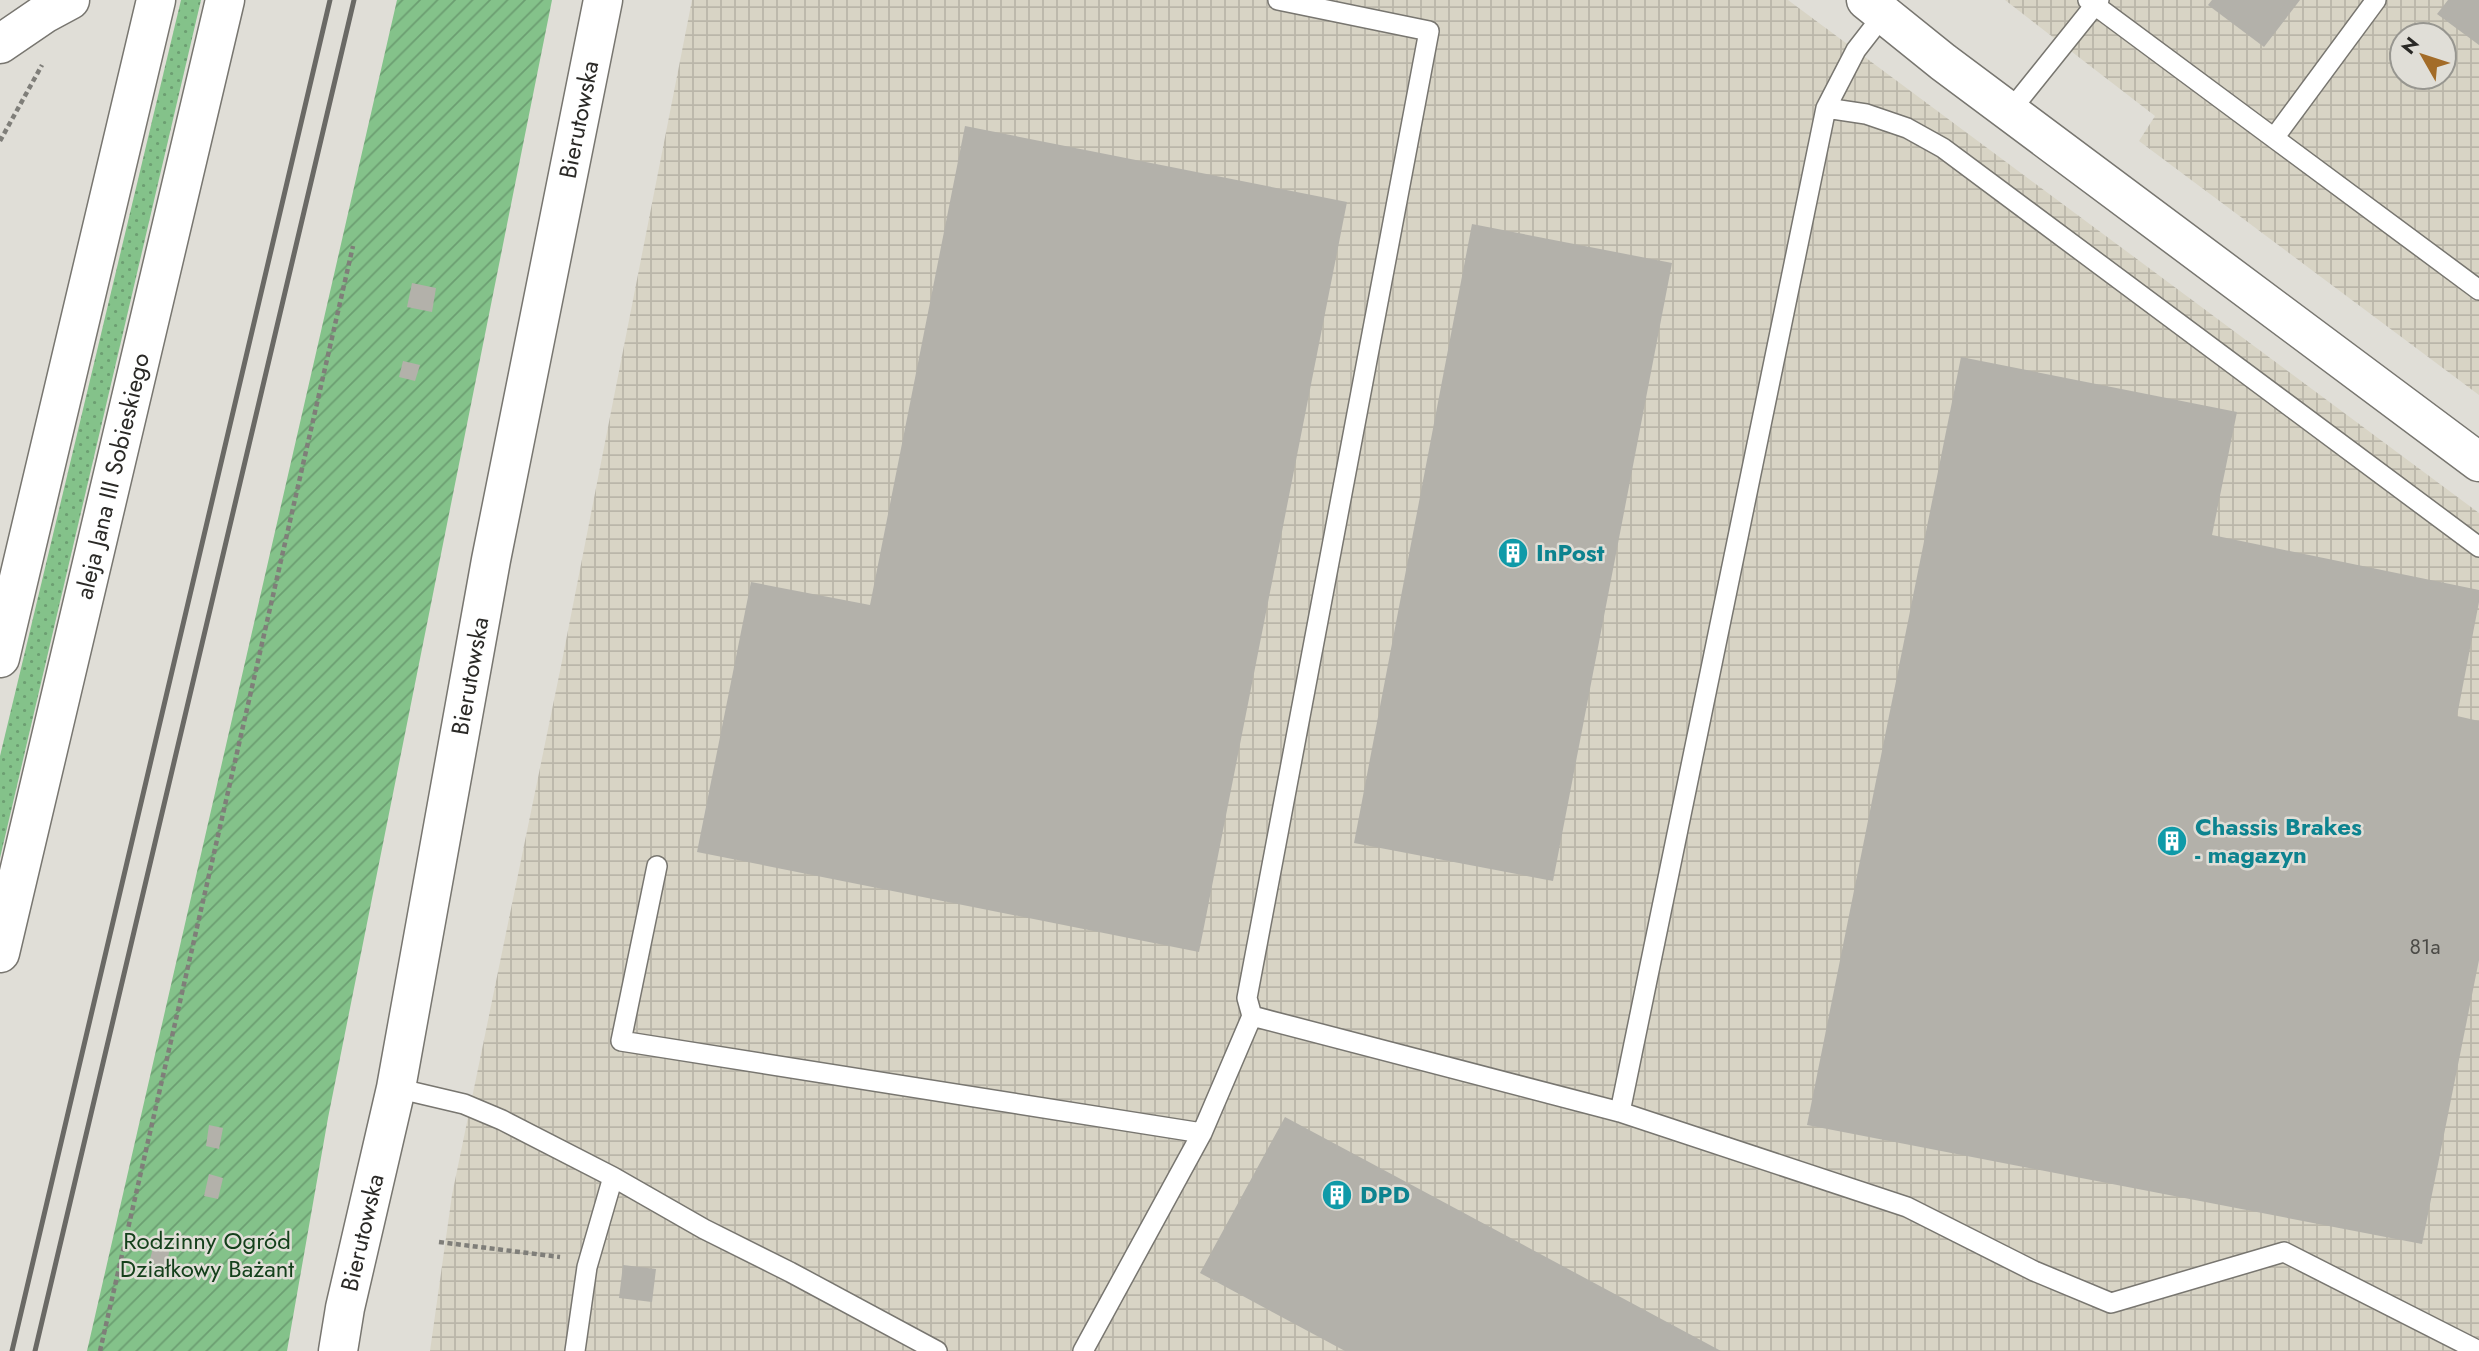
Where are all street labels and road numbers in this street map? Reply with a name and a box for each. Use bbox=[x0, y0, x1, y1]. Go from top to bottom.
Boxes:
street label: Bierutowska bbox=[550, 57, 607, 182]
street label: aleja Jana III Sobieskiego bbox=[66, 349, 158, 603]
street label: Bierutowska bbox=[442, 614, 497, 738]
street label: Bierutowska bbox=[331, 1170, 393, 1295]

